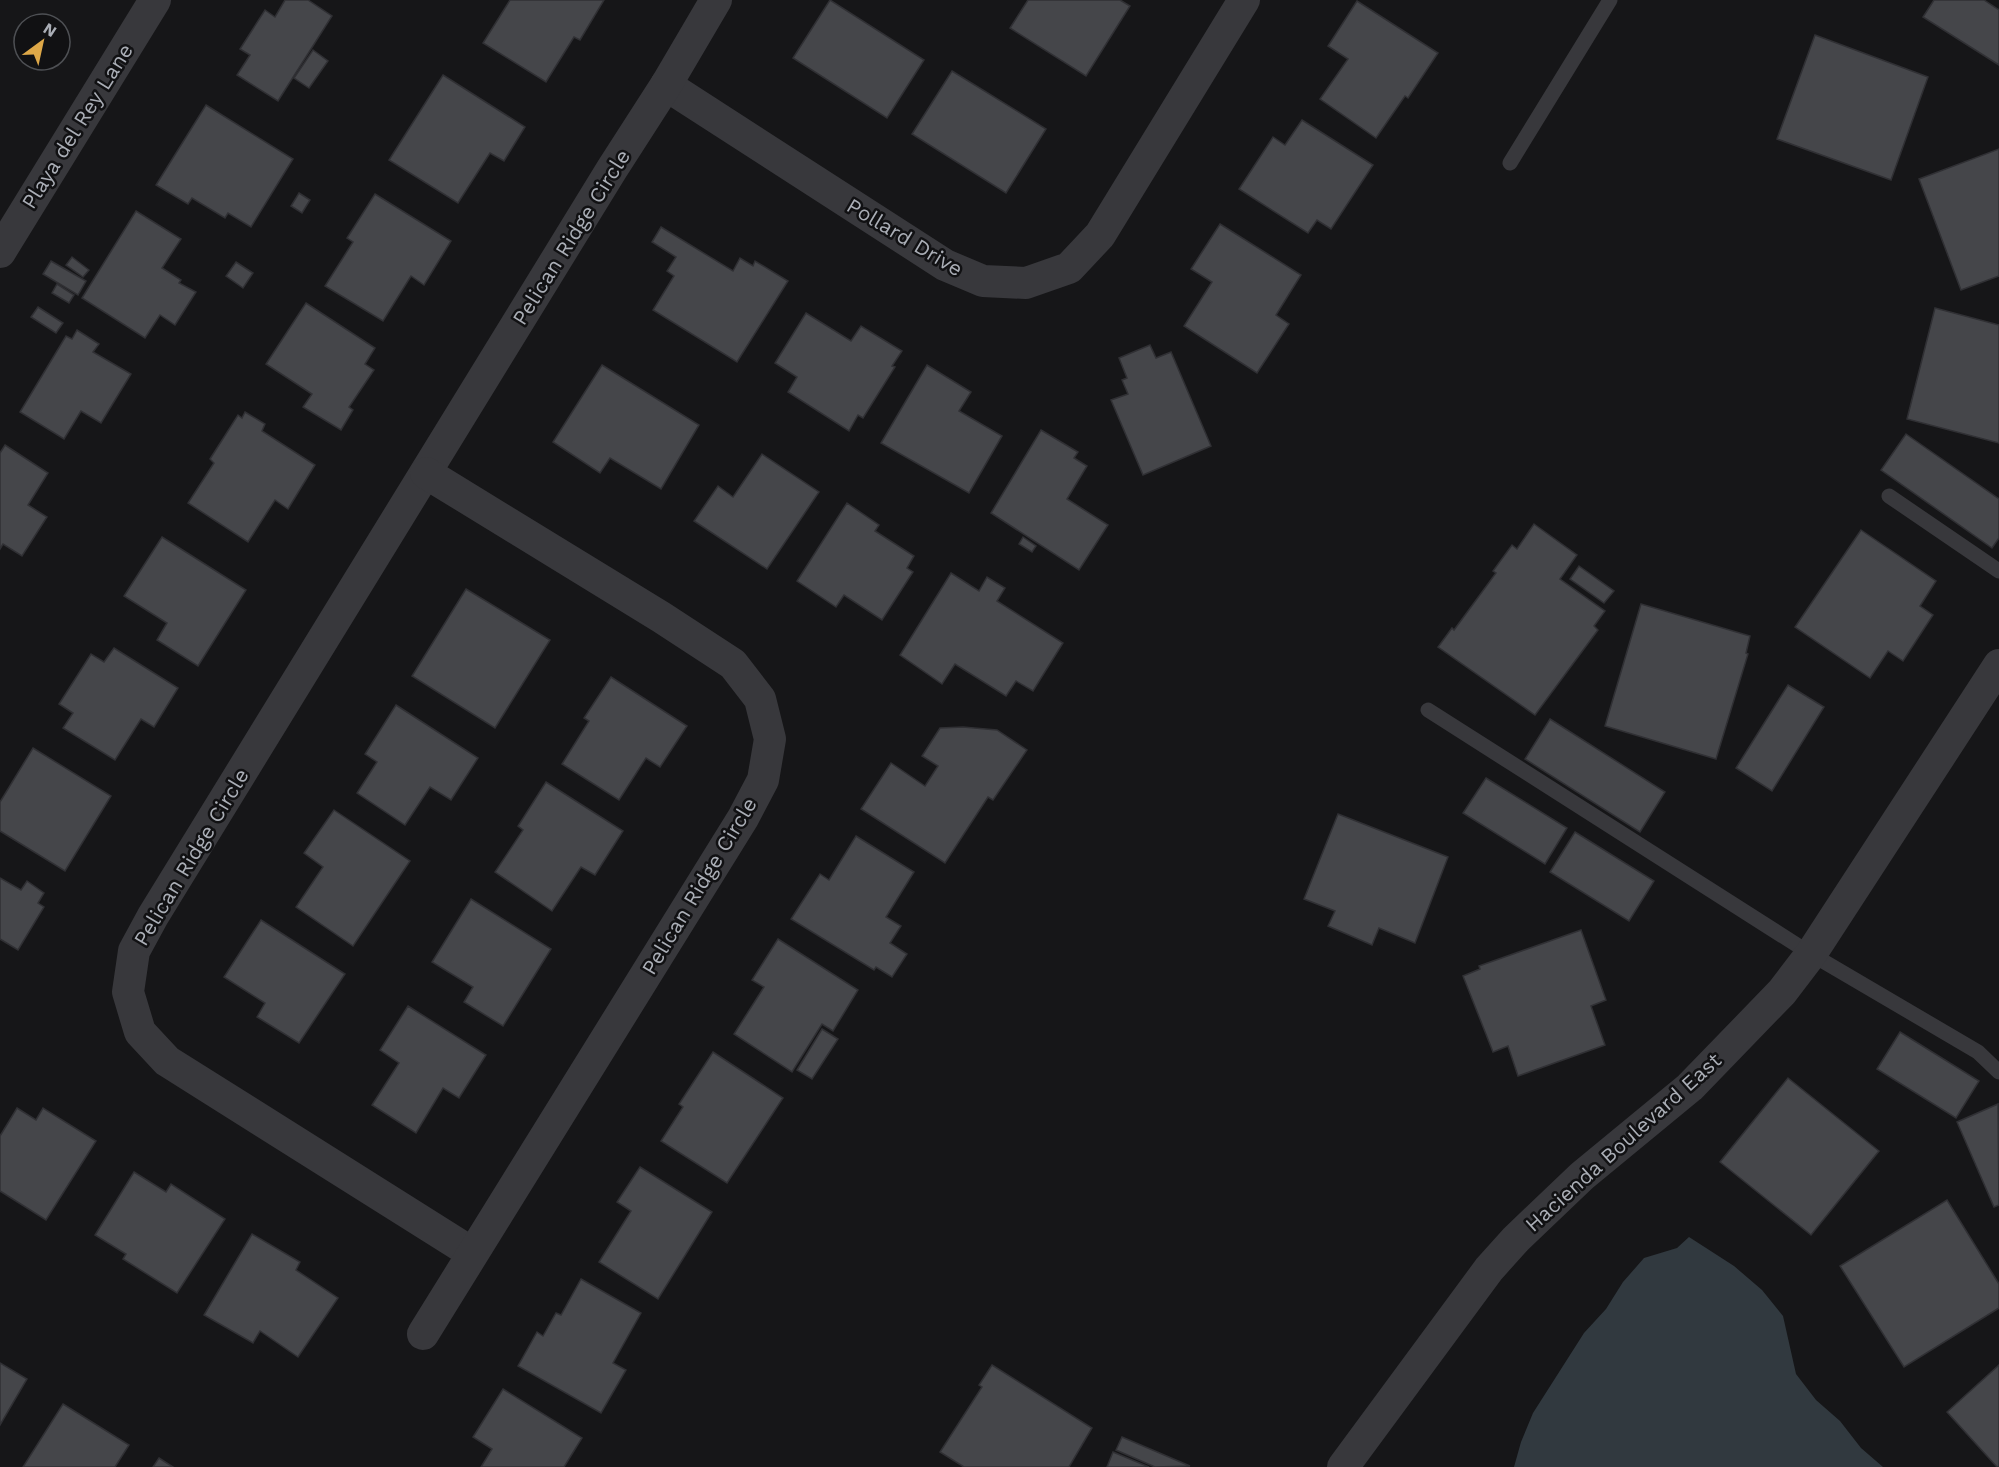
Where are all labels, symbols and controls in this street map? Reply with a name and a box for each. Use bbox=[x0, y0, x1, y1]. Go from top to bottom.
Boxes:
north arrow bbox=[12, 12, 72, 72]
text: N bbox=[40, 19, 60, 41]
street label: Playa del Rey Lane bbox=[16, 39, 138, 213]
street label: Pelican Ridge Circle bbox=[507, 145, 635, 329]
street label: Pollard Drive bbox=[843, 193, 967, 281]
street label: Pelican Ridge Circle bbox=[128, 764, 254, 950]
street label: Pelican Ridge Circle bbox=[636, 793, 762, 979]
street label: Hacienda Boulevard East bbox=[1520, 1047, 1726, 1237]

